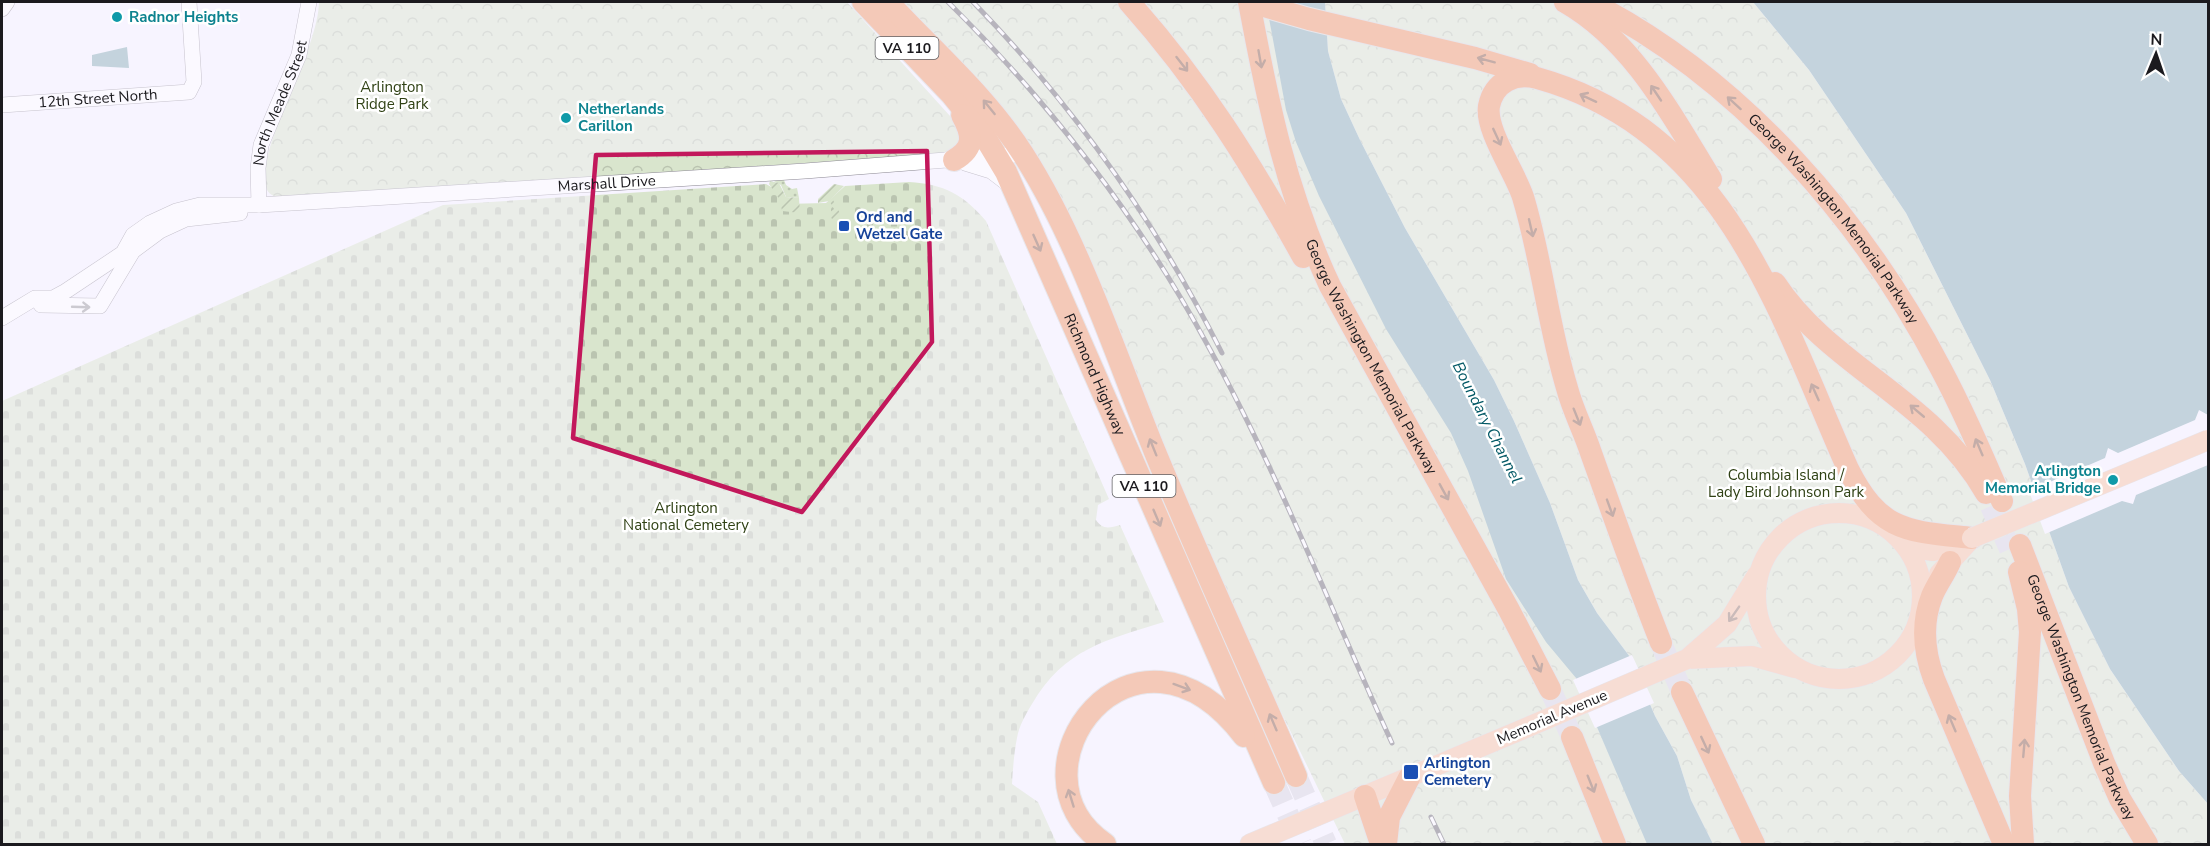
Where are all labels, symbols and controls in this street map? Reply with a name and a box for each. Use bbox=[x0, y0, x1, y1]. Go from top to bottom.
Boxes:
place label: Radnor Heights bbox=[129, 7, 238, 27]
marker: Radnor Heights bbox=[110, 10, 124, 24]
north arrow bbox=[2126, 24, 2186, 84]
text: N bbox=[2150, 29, 2163, 51]
road number: VA 110 bbox=[876, 37, 938, 59]
street label: North Meade Street bbox=[248, 38, 312, 167]
one-way arrow bbox=[1255, 49, 1266, 68]
one-way arrow bbox=[1477, 54, 1496, 66]
one-way arrow bbox=[1176, 55, 1189, 71]
park label: Arlington Ridge Park bbox=[356, 77, 429, 114]
street label: 12th Street North bbox=[37, 84, 158, 112]
one-way arrow bbox=[1650, 85, 1662, 102]
one-way arrow bbox=[1580, 91, 1598, 103]
one-way arrow bbox=[1727, 96, 1742, 110]
place label: Netherlands Carillon bbox=[578, 99, 664, 136]
one-way arrow bbox=[982, 100, 996, 115]
street label: George Washington Memorial Parkway bbox=[1744, 109, 1924, 328]
marker: Netherlands Carillon bbox=[559, 111, 573, 125]
one-way arrow bbox=[1491, 127, 1503, 145]
street label: Marshall Drive bbox=[557, 170, 656, 196]
place label: Ord and Wetzel Gate bbox=[856, 207, 943, 244]
one-way arrow bbox=[1526, 218, 1537, 238]
marker: Ord and Wetzel Gate bbox=[837, 219, 851, 233]
one-way arrow bbox=[1032, 233, 1043, 252]
street label: George Washington Memorial Parkway bbox=[1301, 236, 1442, 478]
one-way arrow bbox=[71, 301, 91, 313]
street label: Richmond Highway bbox=[1059, 310, 1130, 439]
water label: Boundary Channel bbox=[1447, 358, 1527, 487]
one-way arrow bbox=[1808, 384, 1820, 402]
one-way arrow bbox=[1910, 404, 1925, 418]
one-way arrow bbox=[1572, 408, 1583, 426]
one-way arrow bbox=[1147, 439, 1158, 457]
one-way arrow bbox=[1973, 439, 1984, 457]
place label: Arlington Memorial Bridge bbox=[1985, 461, 2101, 498]
park label: Columbia Island / Lady Bird Johnson Park bbox=[1708, 465, 1865, 502]
marker: Arlington Memorial Bridge bbox=[2106, 473, 2120, 487]
road number: VA 110 bbox=[1112, 475, 1176, 497]
one-way arrow bbox=[1439, 483, 1450, 501]
park label: Arlington National Cemetery bbox=[623, 498, 749, 535]
one-way arrow bbox=[1605, 498, 1616, 517]
one-way arrow bbox=[1152, 508, 1164, 526]
street label: George Washington Memorial Parkway bbox=[2022, 571, 2141, 824]
one-way arrow bbox=[1728, 605, 1740, 622]
one-way arrow bbox=[1532, 654, 1544, 672]
one-way arrow bbox=[1173, 682, 1191, 693]
street label: Memorial Avenue bbox=[1494, 685, 1610, 749]
one-way arrow bbox=[1267, 714, 1279, 732]
one-way arrow bbox=[1946, 714, 1957, 733]
one-way arrow bbox=[1700, 736, 1712, 754]
one-way arrow bbox=[2019, 739, 2030, 759]
place label: Arlington Cemetery bbox=[1424, 753, 1491, 790]
marker: Arlington Cemetery bbox=[1402, 763, 1420, 781]
one-way arrow bbox=[1586, 774, 1597, 792]
one-way arrow bbox=[1065, 789, 1076, 808]

